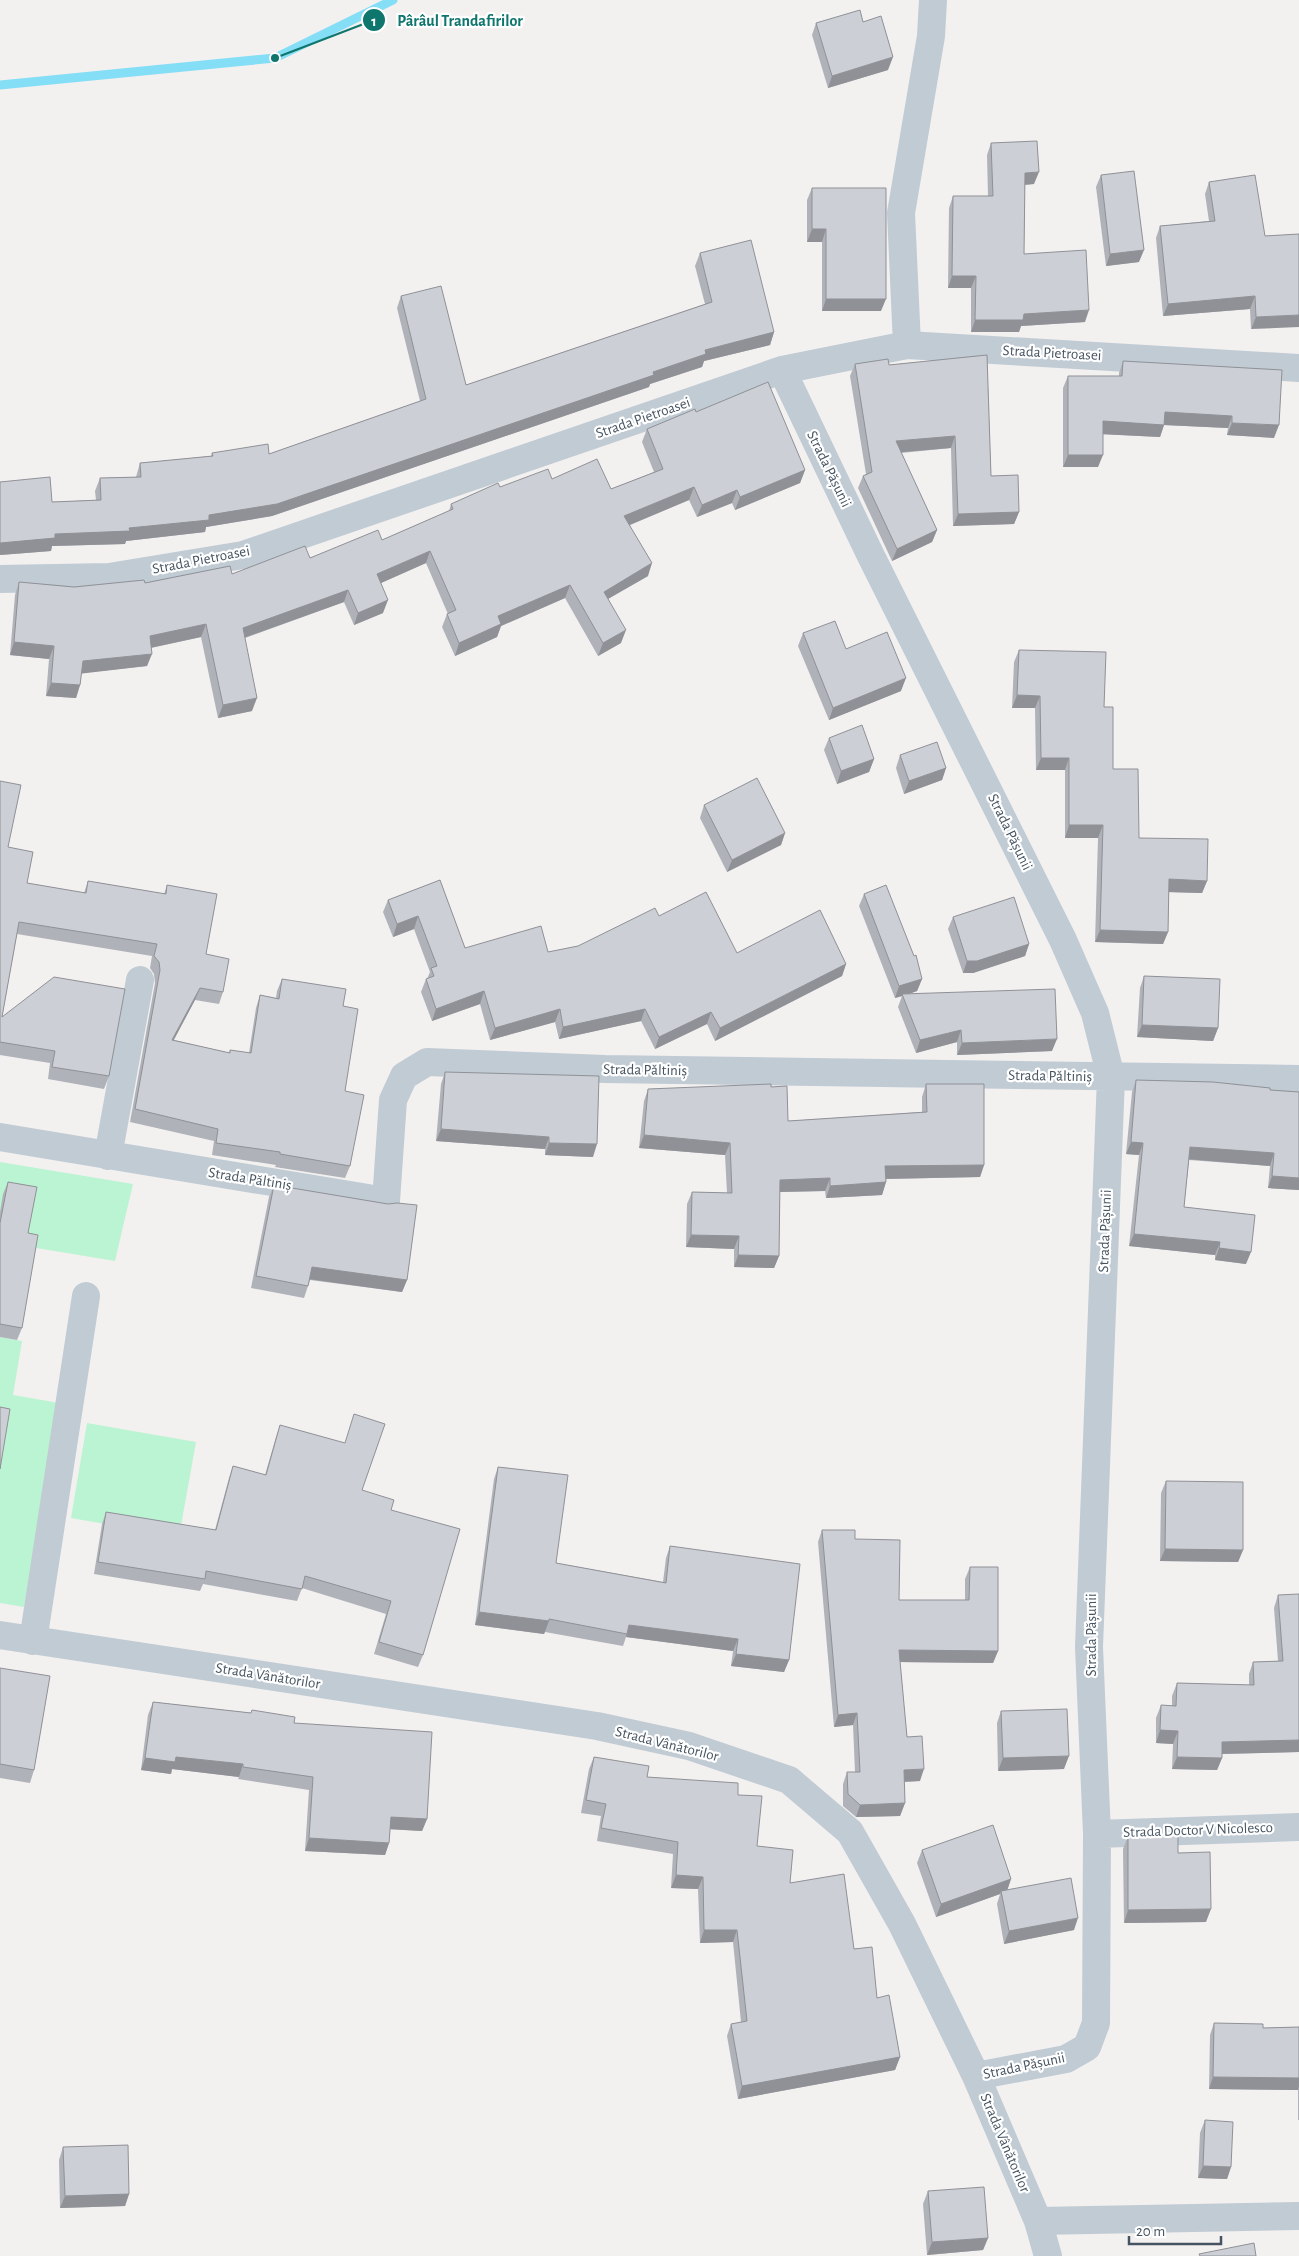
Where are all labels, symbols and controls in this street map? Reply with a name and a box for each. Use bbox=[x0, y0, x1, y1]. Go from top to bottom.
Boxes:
callout: Pârâul Trandafirilor bbox=[362, 5, 533, 36]
text: Pârâul Trandafirilor bbox=[397, 13, 523, 29]
text: 1 bbox=[371, 14, 377, 29]
street label: Strada Pietroasei bbox=[1002, 343, 1102, 363]
street label: Strada Pietroasei bbox=[594, 395, 692, 441]
street label: Strada Pășunii bbox=[803, 428, 854, 510]
street label: Strada Pietroasei bbox=[151, 543, 251, 577]
street label: Strada Pășunii bbox=[984, 791, 1035, 873]
street label: Strada Păltiniș bbox=[603, 1062, 687, 1079]
street label: Strada Păltiniș bbox=[1008, 1068, 1092, 1085]
street label: Strada Păltiniș bbox=[207, 1165, 293, 1194]
street label: Strada Pășunii bbox=[1096, 1189, 1115, 1273]
street label: Strada Pășunii bbox=[1084, 1593, 1100, 1677]
street label: Strada Vânătorilor bbox=[215, 1660, 322, 1692]
street label: Strada Vânătorilor bbox=[614, 1724, 720, 1764]
street label: Strada Doctor V Nicolesco bbox=[1123, 1820, 1273, 1840]
street label: Strada Pășunii bbox=[982, 2050, 1066, 2083]
street label: Strada Vânătorilor bbox=[977, 2091, 1033, 2195]
scale bar bbox=[1129, 2214, 1222, 2246]
text: 20 m bbox=[1136, 2224, 1165, 2239]

